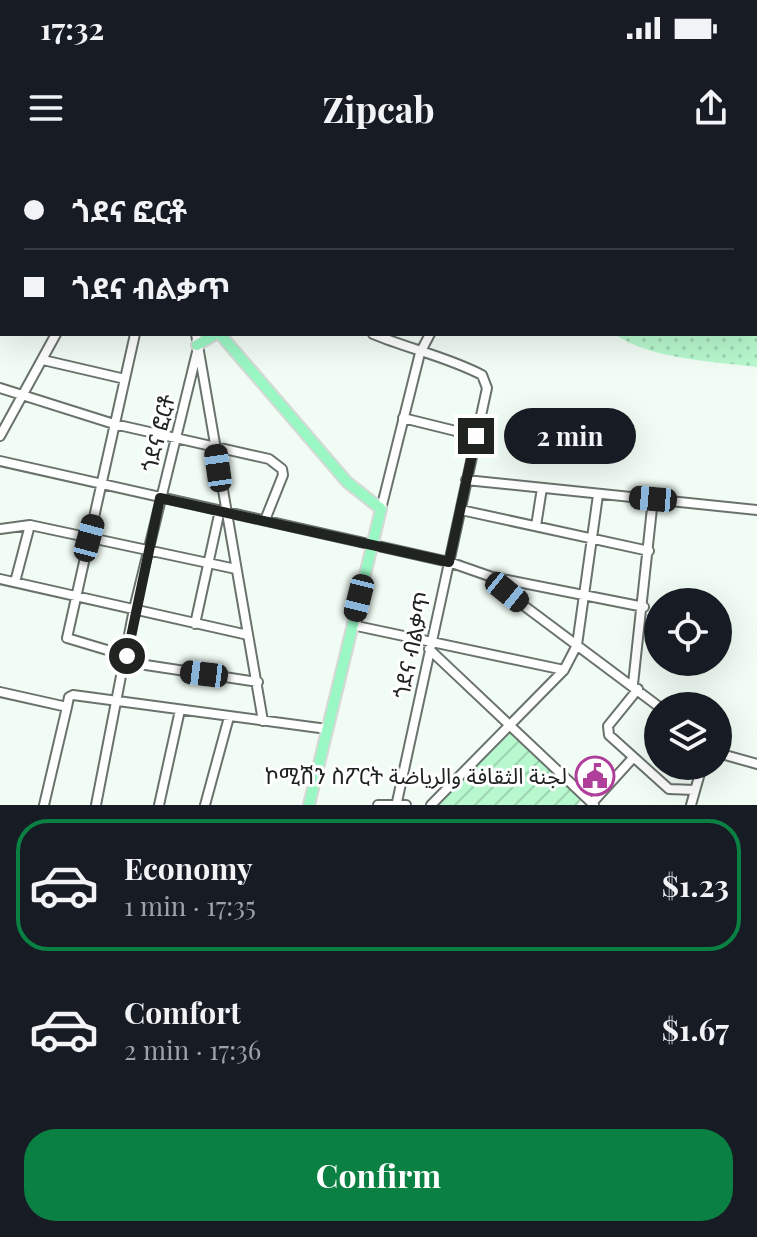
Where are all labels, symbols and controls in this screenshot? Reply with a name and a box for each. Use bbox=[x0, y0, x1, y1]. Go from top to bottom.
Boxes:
text: 17:32 bbox=[40, 8, 104, 48]
text: Zipcab bbox=[322, 84, 435, 132]
icon: menu bbox=[24, 86, 68, 130]
icon: share bbox=[689, 86, 733, 130]
text: ጎደና ፎርቶ bbox=[72, 190, 187, 230]
text: ጎደና ብልቃጥ bbox=[72, 267, 231, 307]
street label: ጎደና ፎርቶ bbox=[133, 391, 181, 475]
callout: 2 min bbox=[504, 408, 636, 464]
route end bbox=[458, 418, 494, 454]
text: 2 min bbox=[536, 418, 604, 453]
car bbox=[203, 443, 233, 493]
car bbox=[628, 485, 678, 513]
car bbox=[71, 512, 107, 564]
car bbox=[481, 568, 533, 616]
car bbox=[342, 572, 376, 624]
map controls bbox=[644, 588, 732, 780]
button: locate bbox=[644, 588, 732, 676]
street label: ጎደና ብልቃጥ bbox=[385, 589, 437, 701]
route start bbox=[109, 638, 145, 674]
car bbox=[179, 659, 229, 689]
button: layers bbox=[644, 692, 732, 780]
public building icon: ኮሚሽን ስፖርት لجنة الثقافة والرياضة bbox=[574, 755, 616, 797]
place label: ኮሚሽን ስፖርት لجنة الثقافة والرياضة bbox=[265, 760, 567, 790]
text: Economy bbox=[124, 848, 253, 888]
icon: car bbox=[28, 849, 100, 921]
text: $1.23 bbox=[662, 865, 729, 905]
text: 1 min · 17:35 bbox=[124, 888, 256, 923]
text: Comfort bbox=[124, 992, 241, 1032]
icon: car bbox=[28, 993, 100, 1065]
text: $1.67 bbox=[662, 1009, 729, 1049]
text: 2 min · 17:36 bbox=[124, 1032, 261, 1067]
button: Confirm bbox=[24, 1129, 733, 1221]

